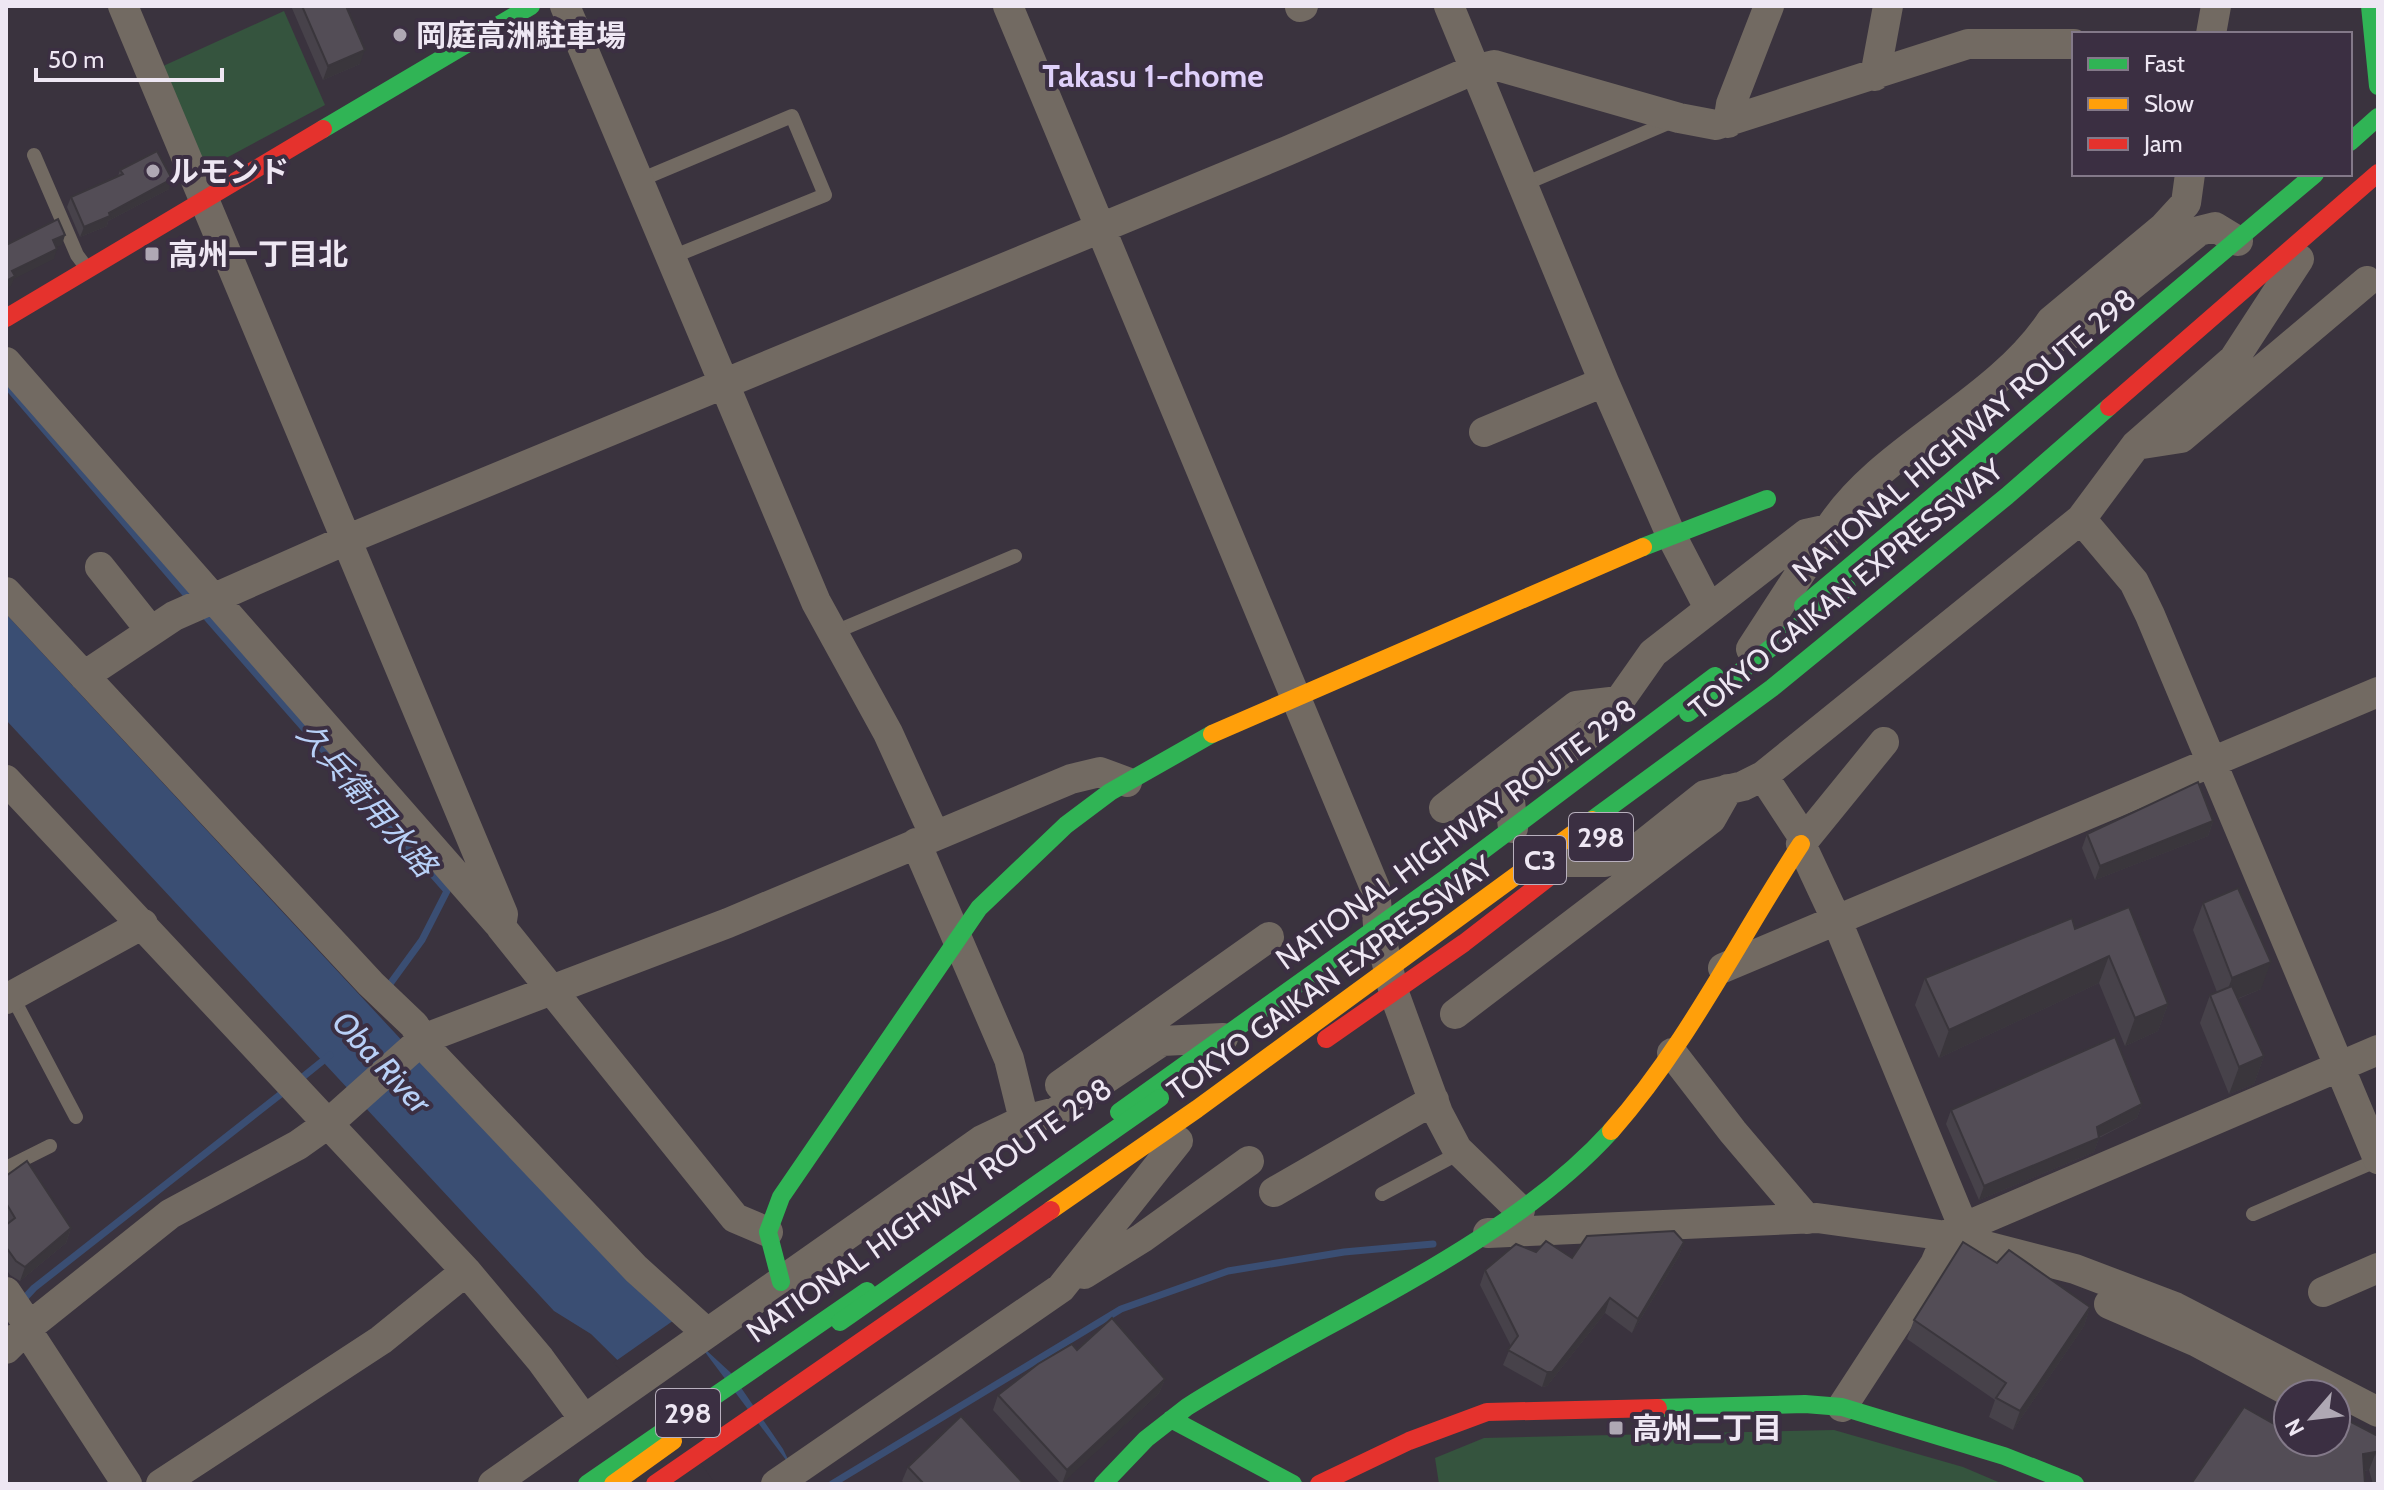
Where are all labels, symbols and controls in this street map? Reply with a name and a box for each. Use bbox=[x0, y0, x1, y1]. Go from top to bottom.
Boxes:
place label: 岡庭高洲駐車場 bbox=[416, 17, 626, 54]
marker: 岡庭高洲駐車場 bbox=[391, 26, 409, 44]
scale bar bbox=[36, 32, 222, 82]
legend bbox=[2072, 32, 2352, 176]
text: 50 m bbox=[48, 45, 104, 74]
text: Fast bbox=[2144, 49, 2185, 78]
district label: Takasu 1-chome bbox=[1042, 56, 1264, 95]
text: Slow bbox=[2144, 89, 2194, 118]
text: Jam bbox=[2143, 129, 2182, 158]
place label: ルモンド bbox=[169, 153, 289, 190]
marker: ルモンド bbox=[144, 162, 162, 180]
place label: 高州一丁目北 bbox=[168, 236, 348, 273]
marker: 高州一丁目北 bbox=[143, 245, 161, 263]
street label: NATIONAL HIGHWAY ROUTE 298 bbox=[1785, 280, 2143, 590]
street label: TOKYO GAIKAN EXPRESSWAY bbox=[1682, 450, 2011, 727]
street label: NATIONAL HIGHWAY ROUTE 298 bbox=[1269, 691, 1643, 977]
water label: 久兵衛用水路 bbox=[289, 714, 447, 887]
road number: 298 bbox=[1569, 813, 1633, 861]
road number: C3 bbox=[1514, 836, 1566, 884]
street label: TOKYO GAIKAN EXPRESSWAY bbox=[1160, 847, 1501, 1109]
water label: Oba River bbox=[325, 1003, 440, 1122]
street label: NATIONAL HIGHWAY ROUTE 298 bbox=[739, 1069, 1119, 1351]
north arrow bbox=[2272, 1378, 2352, 1458]
road number: 298 bbox=[656, 1389, 720, 1437]
place label: 高州二丁目 bbox=[1632, 1410, 1782, 1447]
text: N bbox=[2279, 1414, 2310, 1440]
marker: 高州二丁目 bbox=[1607, 1419, 1625, 1437]

